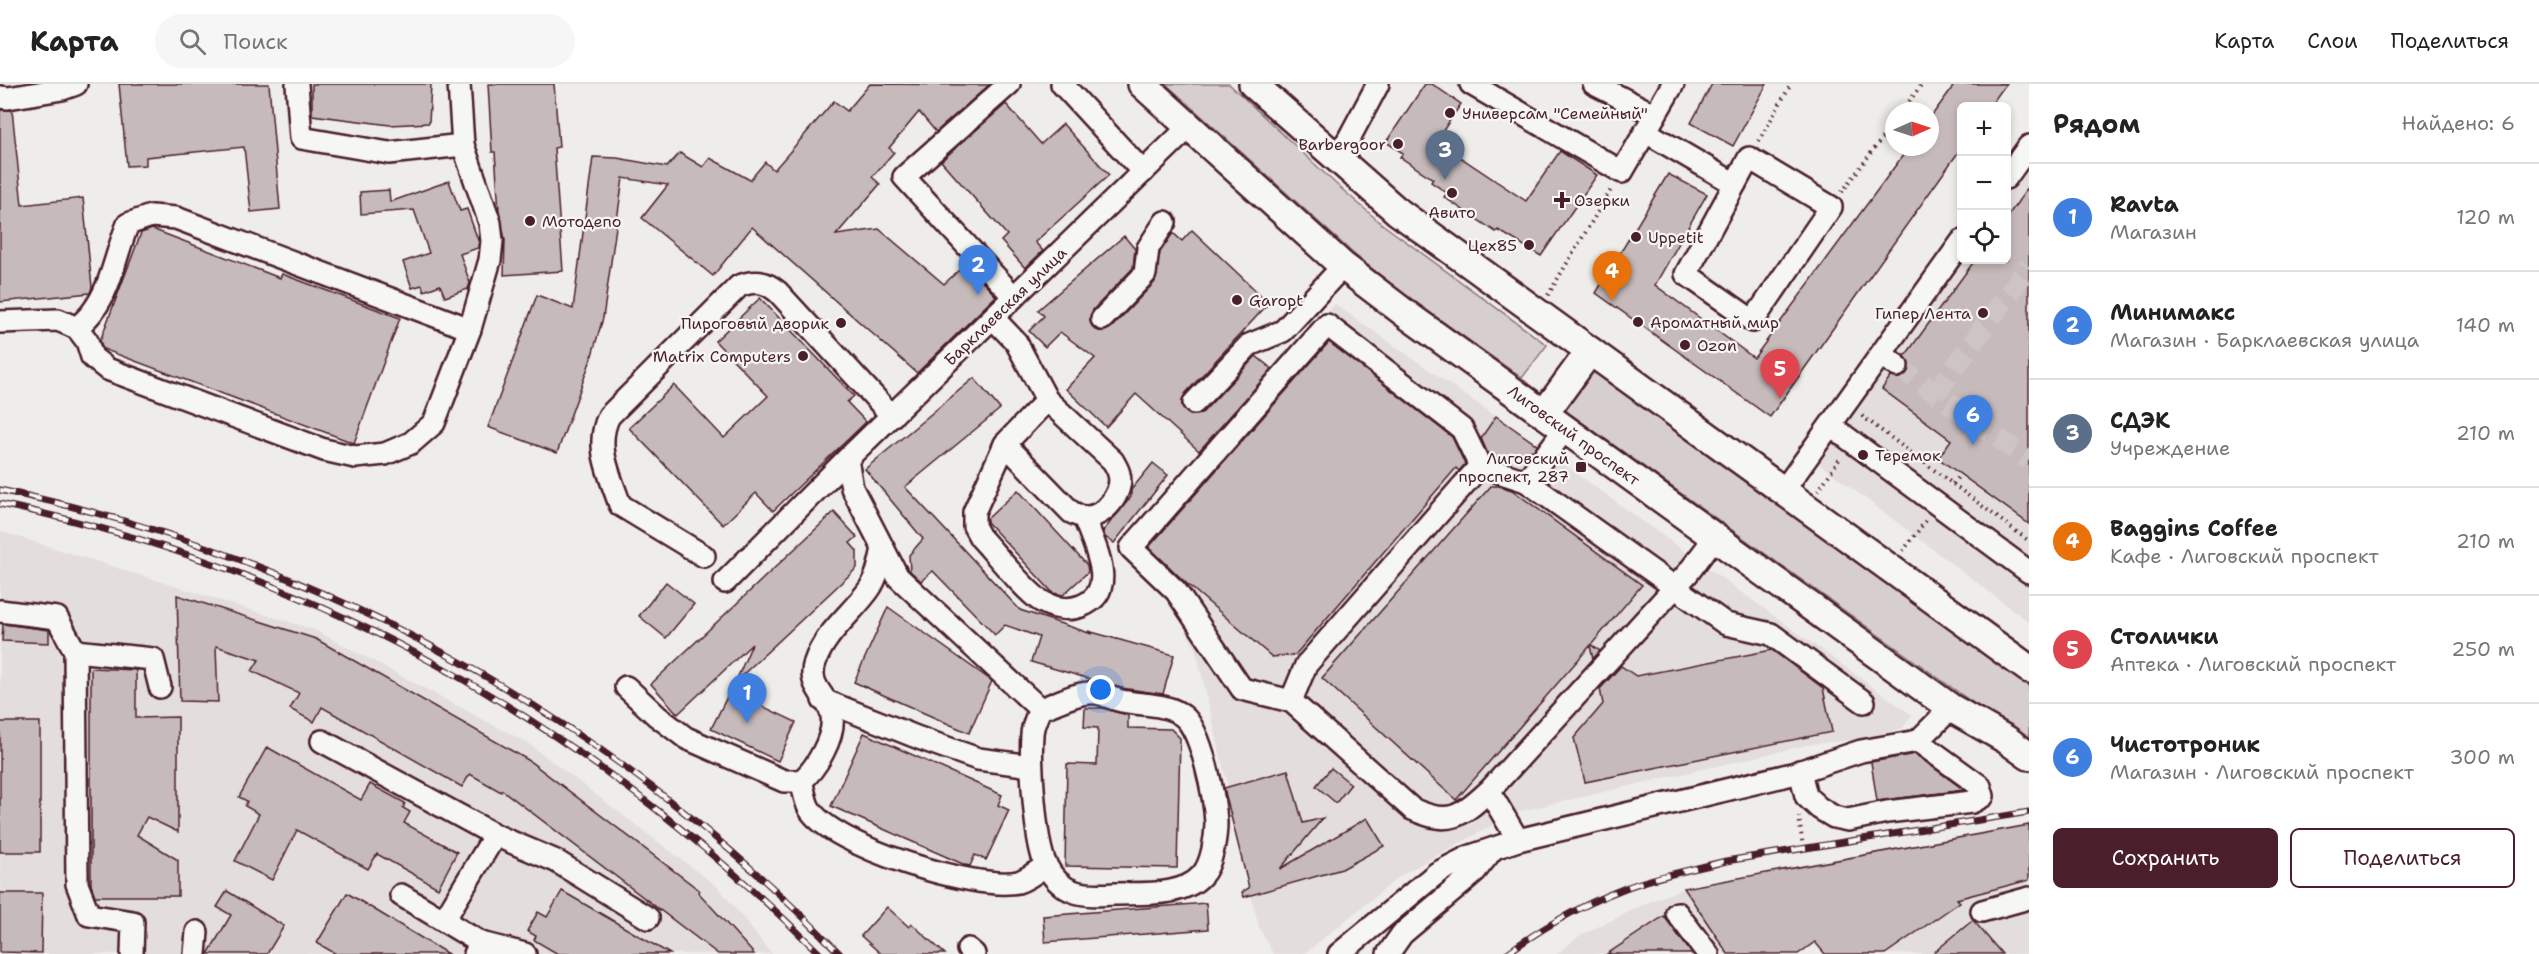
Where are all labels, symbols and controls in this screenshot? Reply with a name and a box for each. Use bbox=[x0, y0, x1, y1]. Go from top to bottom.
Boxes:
search box bbox=[155, 14, 575, 68]
text: Карта bbox=[30, 22, 119, 60]
icon: search bbox=[176, 25, 209, 58]
text: Поиск bbox=[224, 27, 288, 56]
text: Карта bbox=[2214, 27, 2274, 55]
text: Слои bbox=[2307, 27, 2358, 55]
text: Поделиться bbox=[2391, 27, 2509, 55]
north arrow bbox=[1885, 102, 1939, 156]
map controls bbox=[1957, 102, 2011, 264]
button: + bbox=[1957, 102, 2011, 156]
place label: Универсам "Семейный" bbox=[1462, 103, 1648, 124]
marker: Универсам "Семейный" bbox=[1443, 106, 1457, 120]
text: Рядом bbox=[2053, 106, 2140, 141]
text: Найдено: 6 bbox=[2402, 110, 2515, 136]
pin: 3 bbox=[1426, 130, 1464, 180]
place label: Barbergoor bbox=[1298, 134, 1386, 155]
marker: Barbergoor bbox=[1391, 137, 1405, 151]
button: − bbox=[1957, 156, 2011, 210]
marker: Авито bbox=[1445, 186, 1459, 200]
place label: Озерки bbox=[1574, 190, 1630, 211]
text: Ravta bbox=[2110, 190, 2179, 219]
marker: Озерки bbox=[1555, 193, 1569, 207]
place label: Авито bbox=[1428, 202, 1476, 223]
text: 1 bbox=[2068, 204, 2077, 230]
text: 120 m bbox=[2456, 204, 2515, 230]
button: locate bbox=[1957, 210, 2011, 264]
place label: Мотодепо bbox=[542, 211, 621, 232]
marker: Мотодепо bbox=[523, 214, 537, 228]
text: Магазин bbox=[2110, 219, 2197, 245]
place label: Uppetit bbox=[1648, 227, 1704, 248]
marker: Uppetit bbox=[1629, 230, 1643, 244]
place label: Цех85 bbox=[1468, 235, 1517, 256]
marker: Цех85 bbox=[1522, 238, 1536, 252]
street label: Барклаевская улица bbox=[940, 242, 1071, 370]
pin: 2 bbox=[958, 246, 998, 295]
pin: 4 bbox=[1592, 252, 1632, 301]
place label: Garopt bbox=[1249, 290, 1303, 311]
marker: Garopt bbox=[1230, 293, 1244, 307]
text: Минимакс bbox=[2110, 298, 2236, 327]
place label: Гипер Лента bbox=[1875, 303, 1971, 324]
marker: Гипер Лента bbox=[1976, 306, 1990, 320]
place label: Ароматный мир bbox=[1650, 312, 1779, 333]
text: 2 bbox=[2066, 312, 2080, 338]
text: 140 m bbox=[2456, 312, 2515, 338]
place label: Пироговый дворик bbox=[681, 313, 829, 334]
marker: Ароматный мир bbox=[1631, 315, 1645, 329]
marker: Пироговый дворик bbox=[834, 316, 848, 330]
text: Магазин · Барклаевская улица bbox=[2110, 327, 2419, 353]
place label: Ozon bbox=[1697, 335, 1737, 356]
marker: Ozon bbox=[1678, 338, 1692, 352]
place label: Matrix Computers bbox=[653, 346, 791, 367]
marker: Matrix Computers bbox=[796, 349, 810, 363]
pin: 5 bbox=[1760, 350, 1800, 399]
street label: Лиговский проспект bbox=[1504, 380, 1645, 491]
pin: 6 bbox=[1954, 396, 1992, 445]
text: СДЭК bbox=[2110, 406, 2170, 435]
text: 3 bbox=[2066, 420, 2080, 446]
text: 210 m bbox=[2456, 420, 2515, 446]
text: Учреждение bbox=[2110, 435, 2230, 461]
place label: Теремок bbox=[1875, 445, 1941, 466]
place label: Лиговский проспект, 287 bbox=[1459, 448, 1569, 487]
marker: Теремок bbox=[1856, 448, 1870, 462]
marker: Лиговский проспект, 287 bbox=[1574, 460, 1588, 474]
text: Baggins Coffee bbox=[2110, 514, 2278, 543]
text: 4 bbox=[2066, 528, 2080, 554]
text: 210 m bbox=[2456, 528, 2515, 554]
text: Кафе · Лиговский проспект bbox=[2110, 543, 2379, 569]
text: Столички bbox=[2110, 622, 2219, 651]
text: 5 bbox=[2066, 636, 2079, 662]
text: 250 m bbox=[2451, 636, 2515, 662]
text: Аптека · Лиговский проспект bbox=[2110, 651, 2396, 677]
pin: 1 bbox=[728, 674, 766, 723]
your location bbox=[1086, 675, 1115, 704]
text: Чистотроник bbox=[2110, 730, 2260, 759]
text: 6 bbox=[2066, 744, 2080, 770]
text: 300 m bbox=[2449, 744, 2515, 770]
text: Магазин · Лиговский проспект bbox=[2110, 759, 2414, 785]
button: Сохранить bbox=[2053, 828, 2278, 888]
button: Поделиться bbox=[2290, 828, 2515, 888]

